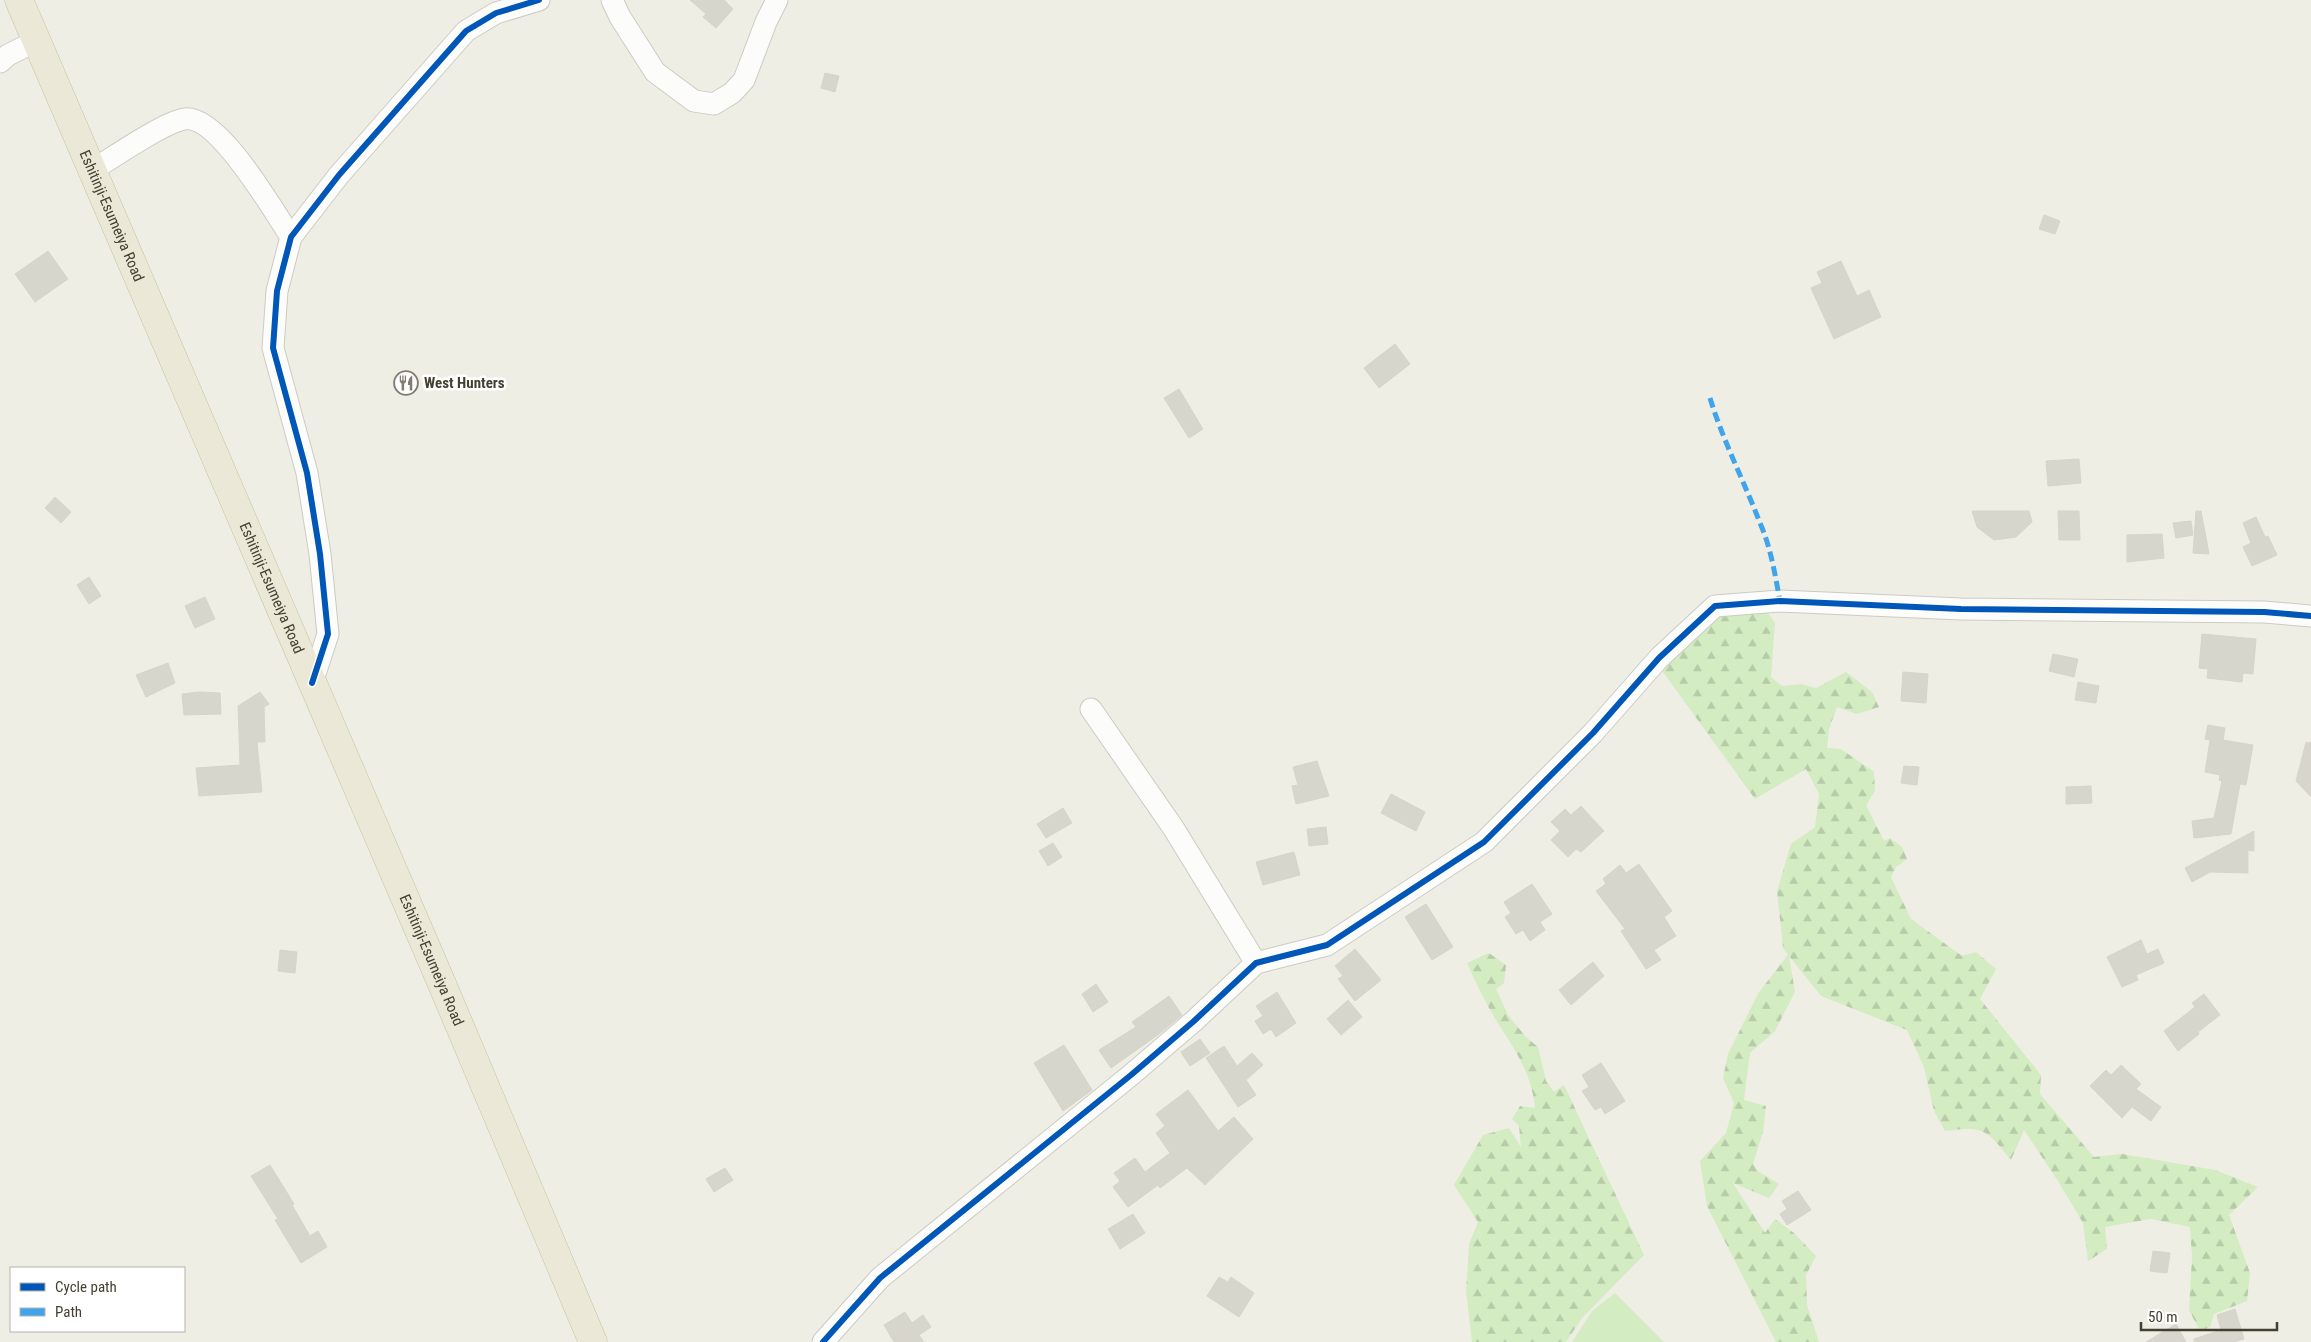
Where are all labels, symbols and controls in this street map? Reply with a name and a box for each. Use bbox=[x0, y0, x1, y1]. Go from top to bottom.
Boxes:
street label: Eshitinji-Esumeiya Road bbox=[76, 148, 148, 284]
restaurant icon: West Hunters bbox=[393, 370, 419, 396]
place label: West Hunters bbox=[424, 374, 505, 392]
street label: Eshitinji-Esumeiya Road bbox=[236, 520, 308, 656]
street label: Eshitinji-Esumeiya Road bbox=[396, 892, 468, 1028]
legend bbox=[10, 1267, 185, 1332]
text: Cycle path bbox=[55, 1278, 117, 1296]
scale bar bbox=[2141, 1300, 2277, 1332]
text: Path bbox=[55, 1303, 82, 1321]
text: 50 m bbox=[2148, 1308, 2178, 1326]

